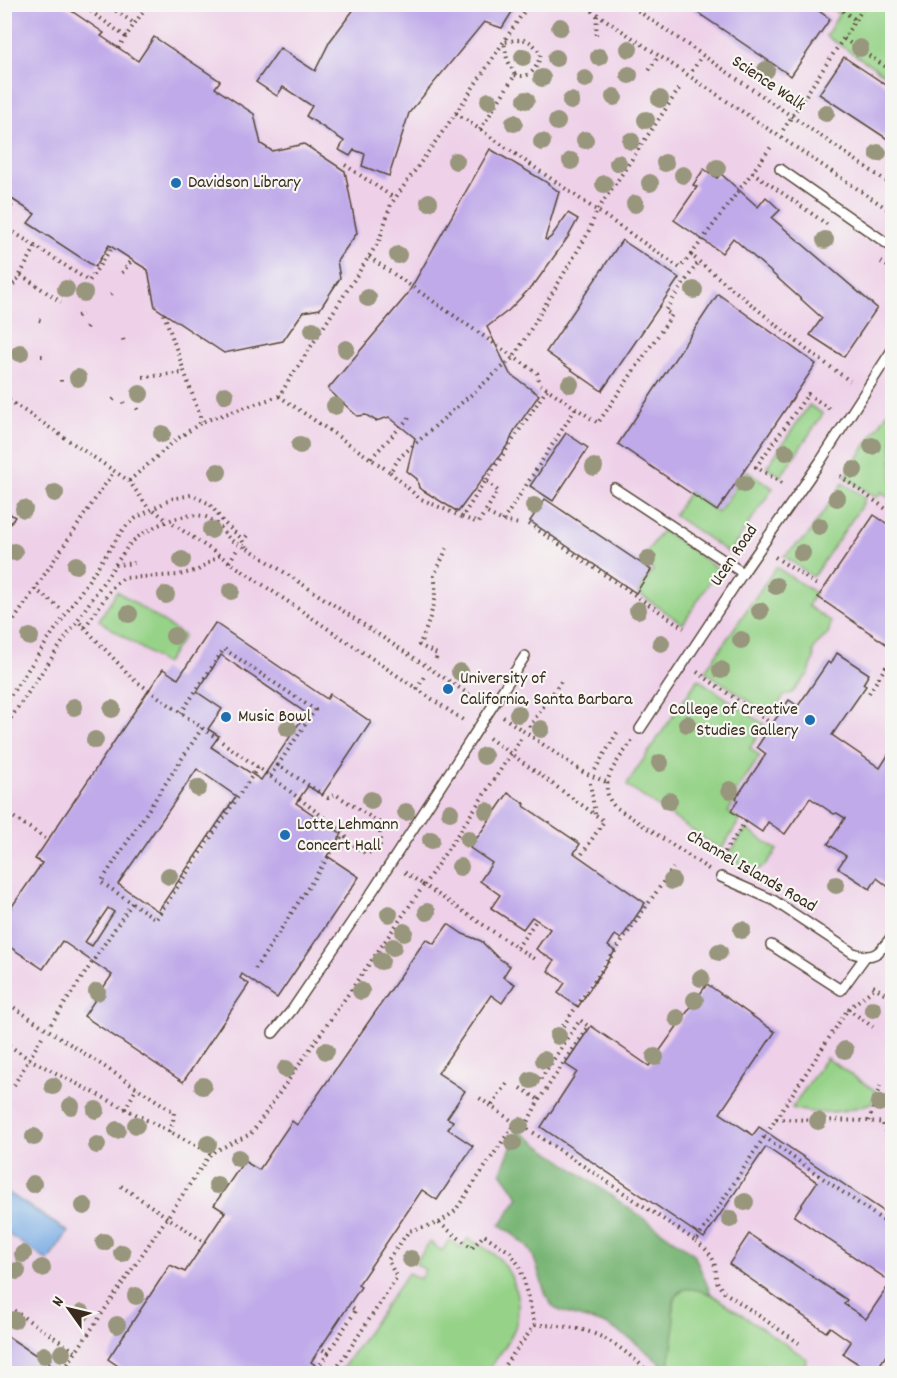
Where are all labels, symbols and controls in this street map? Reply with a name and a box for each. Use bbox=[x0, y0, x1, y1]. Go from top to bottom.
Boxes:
street label: Science Walk bbox=[726, 50, 810, 118]
place label: Davidson Library bbox=[188, 171, 301, 196]
marker: Davidson Library bbox=[169, 176, 183, 190]
street label: Ucen Road bbox=[705, 520, 765, 592]
place label: University of California, Santa Barbara bbox=[460, 667, 633, 713]
marker: University of California, Santa Barbara bbox=[441, 682, 455, 696]
place label: College of Creative Studies Gallery bbox=[669, 698, 799, 744]
place label: Music Bowl bbox=[238, 705, 312, 730]
marker: Music Bowl bbox=[219, 710, 233, 724]
marker: College of Creative Studies Gallery bbox=[803, 713, 817, 727]
place label: Lotte Lehmann Concert Hall bbox=[297, 813, 399, 859]
street label: Channel Islands Road bbox=[681, 825, 821, 919]
marker: Lotte Lehmann Concert Hall bbox=[278, 828, 292, 842]
north arrow bbox=[39, 1279, 99, 1339]
text: N bbox=[47, 1292, 70, 1312]

